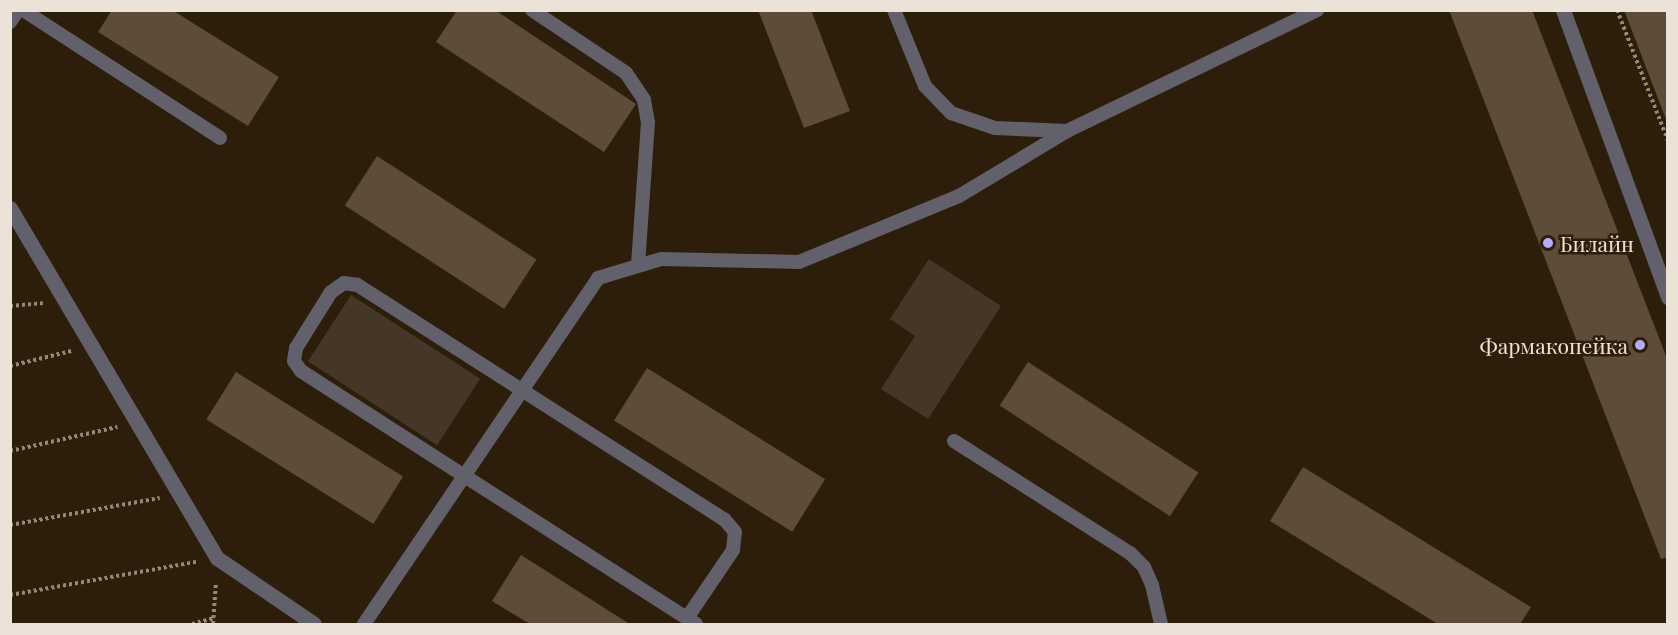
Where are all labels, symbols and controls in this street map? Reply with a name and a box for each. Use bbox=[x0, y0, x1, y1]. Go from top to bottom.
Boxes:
place label: Билайн bbox=[1560, 230, 1634, 256]
marker: Билайн bbox=[1541, 236, 1555, 250]
place label: Фармакопейка bbox=[1480, 332, 1628, 358]
marker: Фармакопейка bbox=[1633, 338, 1647, 352]

